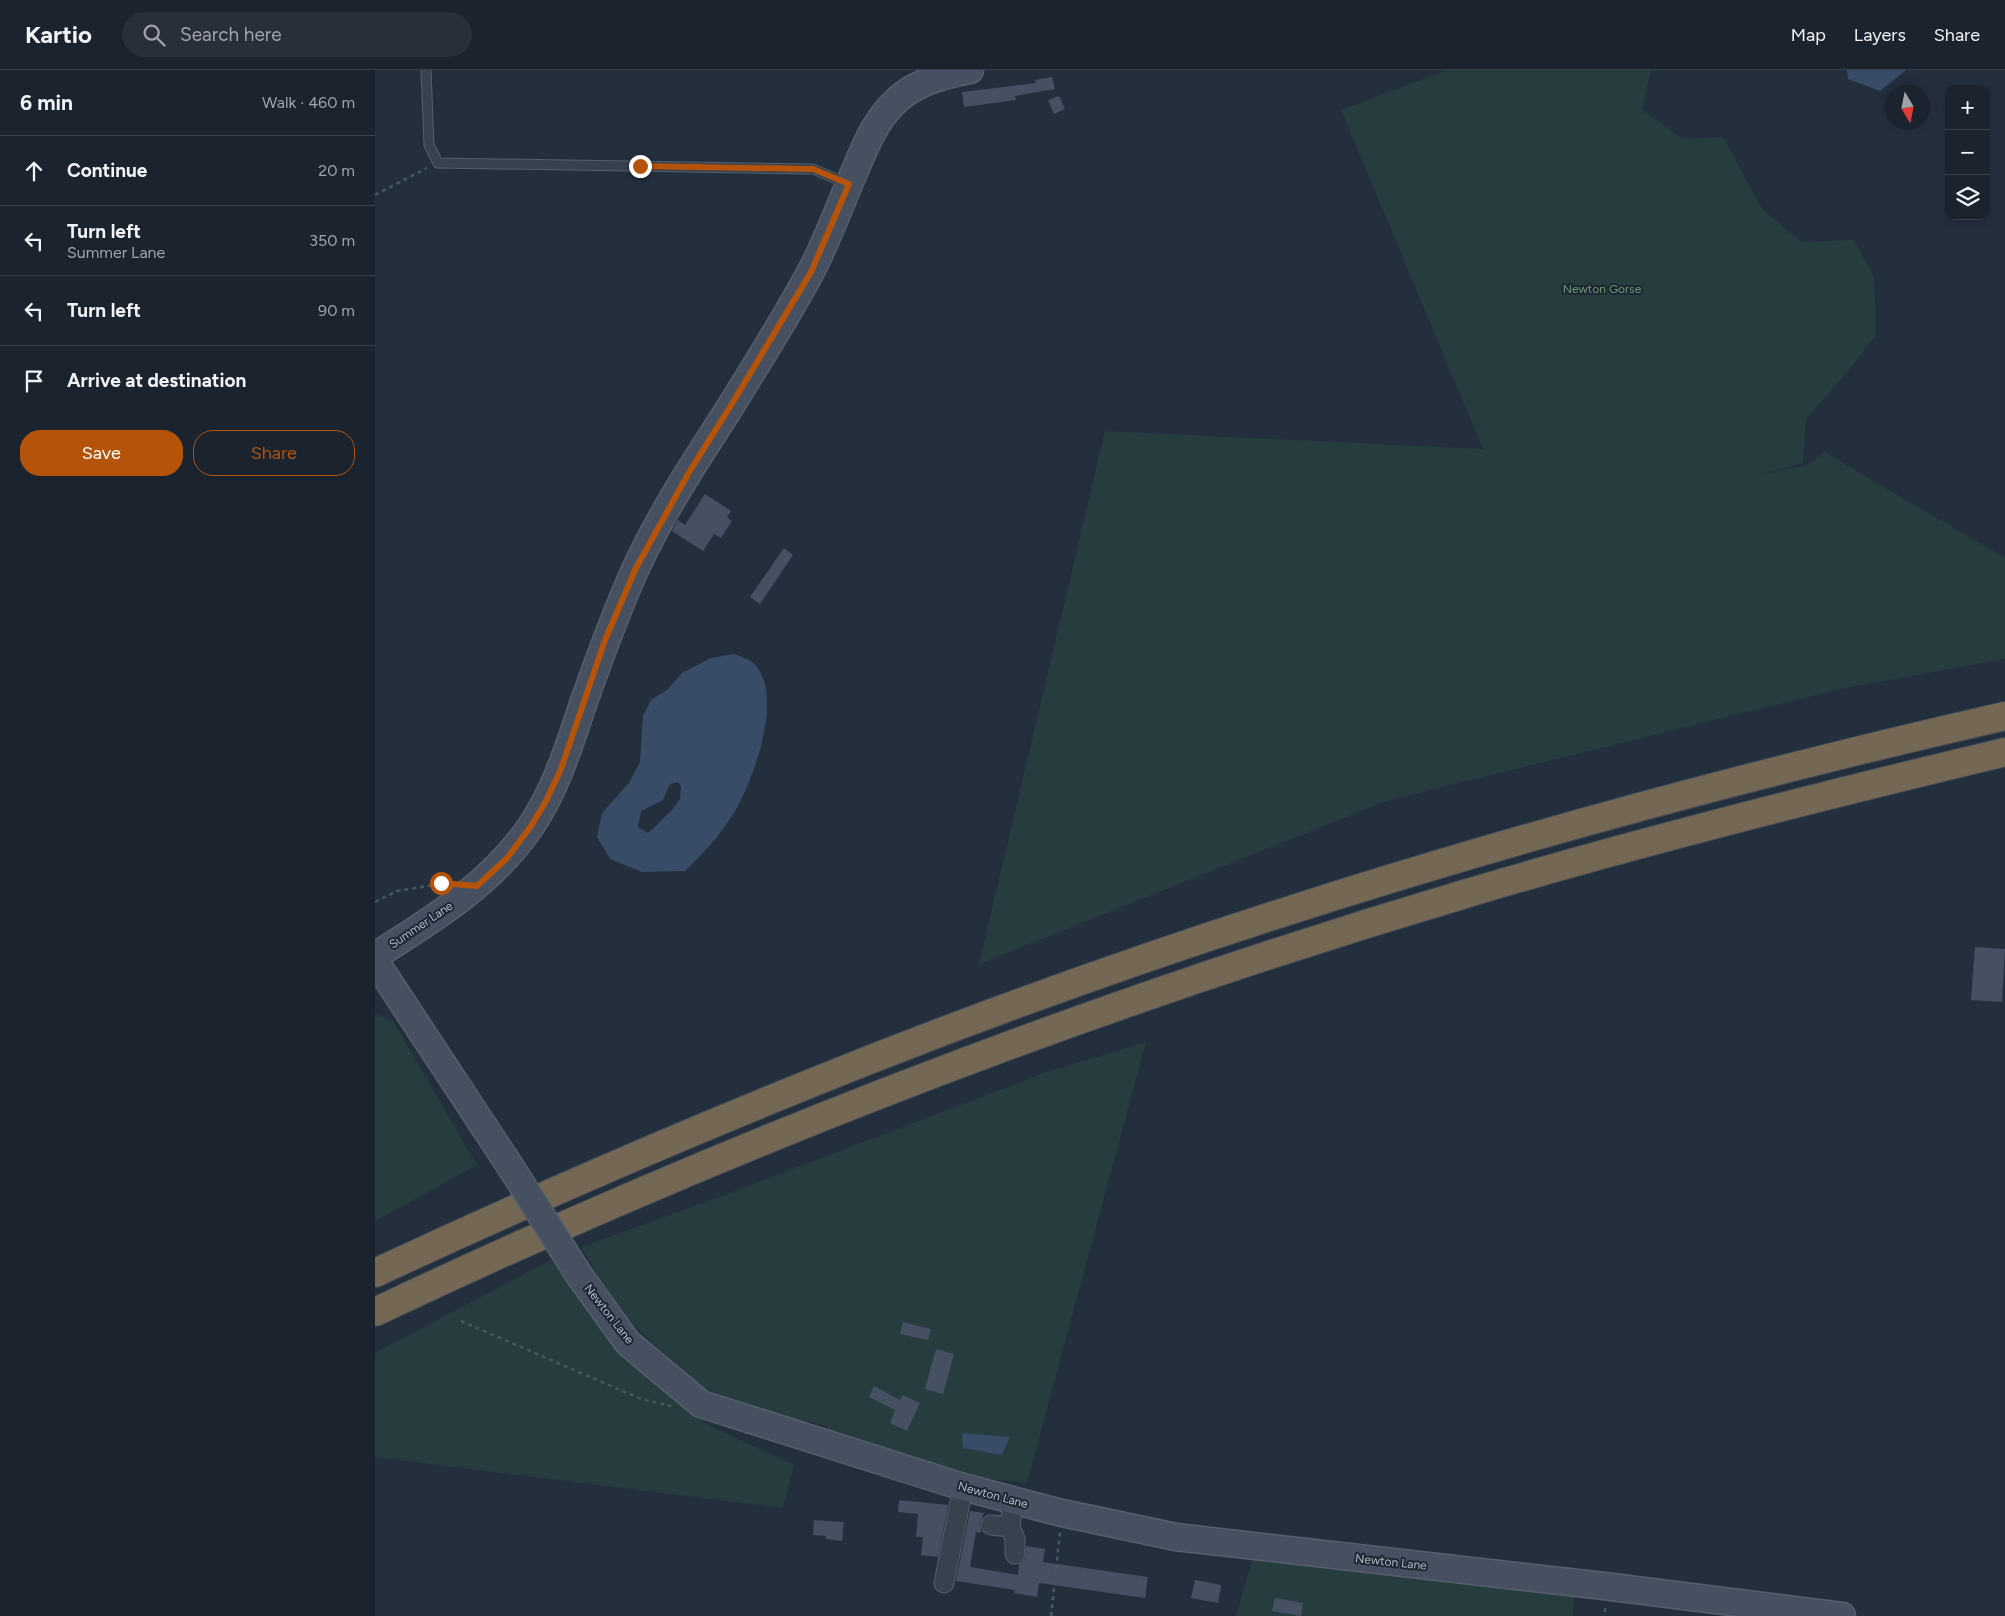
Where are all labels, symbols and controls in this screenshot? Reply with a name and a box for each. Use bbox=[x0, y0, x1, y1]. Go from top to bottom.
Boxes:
search box bbox=[122, 12, 472, 57]
text: Kartio bbox=[25, 20, 92, 49]
icon: search bbox=[140, 21, 168, 49]
text: Search here bbox=[180, 23, 282, 46]
text: Map bbox=[1791, 24, 1826, 46]
text: Layers bbox=[1854, 24, 1906, 46]
text: Share bbox=[1934, 24, 1980, 46]
north arrow bbox=[1885, 85, 1930, 130]
map controls bbox=[1945, 85, 1990, 220]
button: + bbox=[1945, 85, 1990, 130]
text: 6 min bbox=[20, 90, 73, 115]
text: Walk · 460 m bbox=[262, 93, 355, 112]
button: − bbox=[1945, 130, 1990, 175]
route end bbox=[629, 155, 652, 178]
icon: ahead bbox=[20, 157, 48, 185]
text: Continue bbox=[67, 159, 147, 182]
text: 20 m bbox=[318, 161, 355, 180]
button: layers bbox=[1945, 175, 1990, 220]
text: Turn left bbox=[67, 220, 141, 243]
icon: left bbox=[20, 227, 48, 255]
text: 350 m bbox=[309, 231, 355, 250]
text: Summer Lane bbox=[67, 243, 165, 262]
park label: Newton Gorse bbox=[1563, 282, 1642, 296]
icon: left bbox=[20, 297, 48, 325]
text: Turn left bbox=[67, 299, 141, 322]
text: 90 m bbox=[318, 301, 355, 320]
icon: arrive bbox=[20, 367, 48, 395]
text: Arrive at destination bbox=[67, 369, 246, 392]
button: Save bbox=[20, 430, 183, 476]
button: Share bbox=[193, 430, 355, 476]
route start bbox=[430, 872, 453, 895]
street label: Summer Lane bbox=[387, 898, 456, 951]
street label: Newton Lane bbox=[581, 1281, 637, 1347]
street label: Newton Lane bbox=[956, 1479, 1030, 1511]
street label: Newton Lane bbox=[1355, 1551, 1428, 1573]

